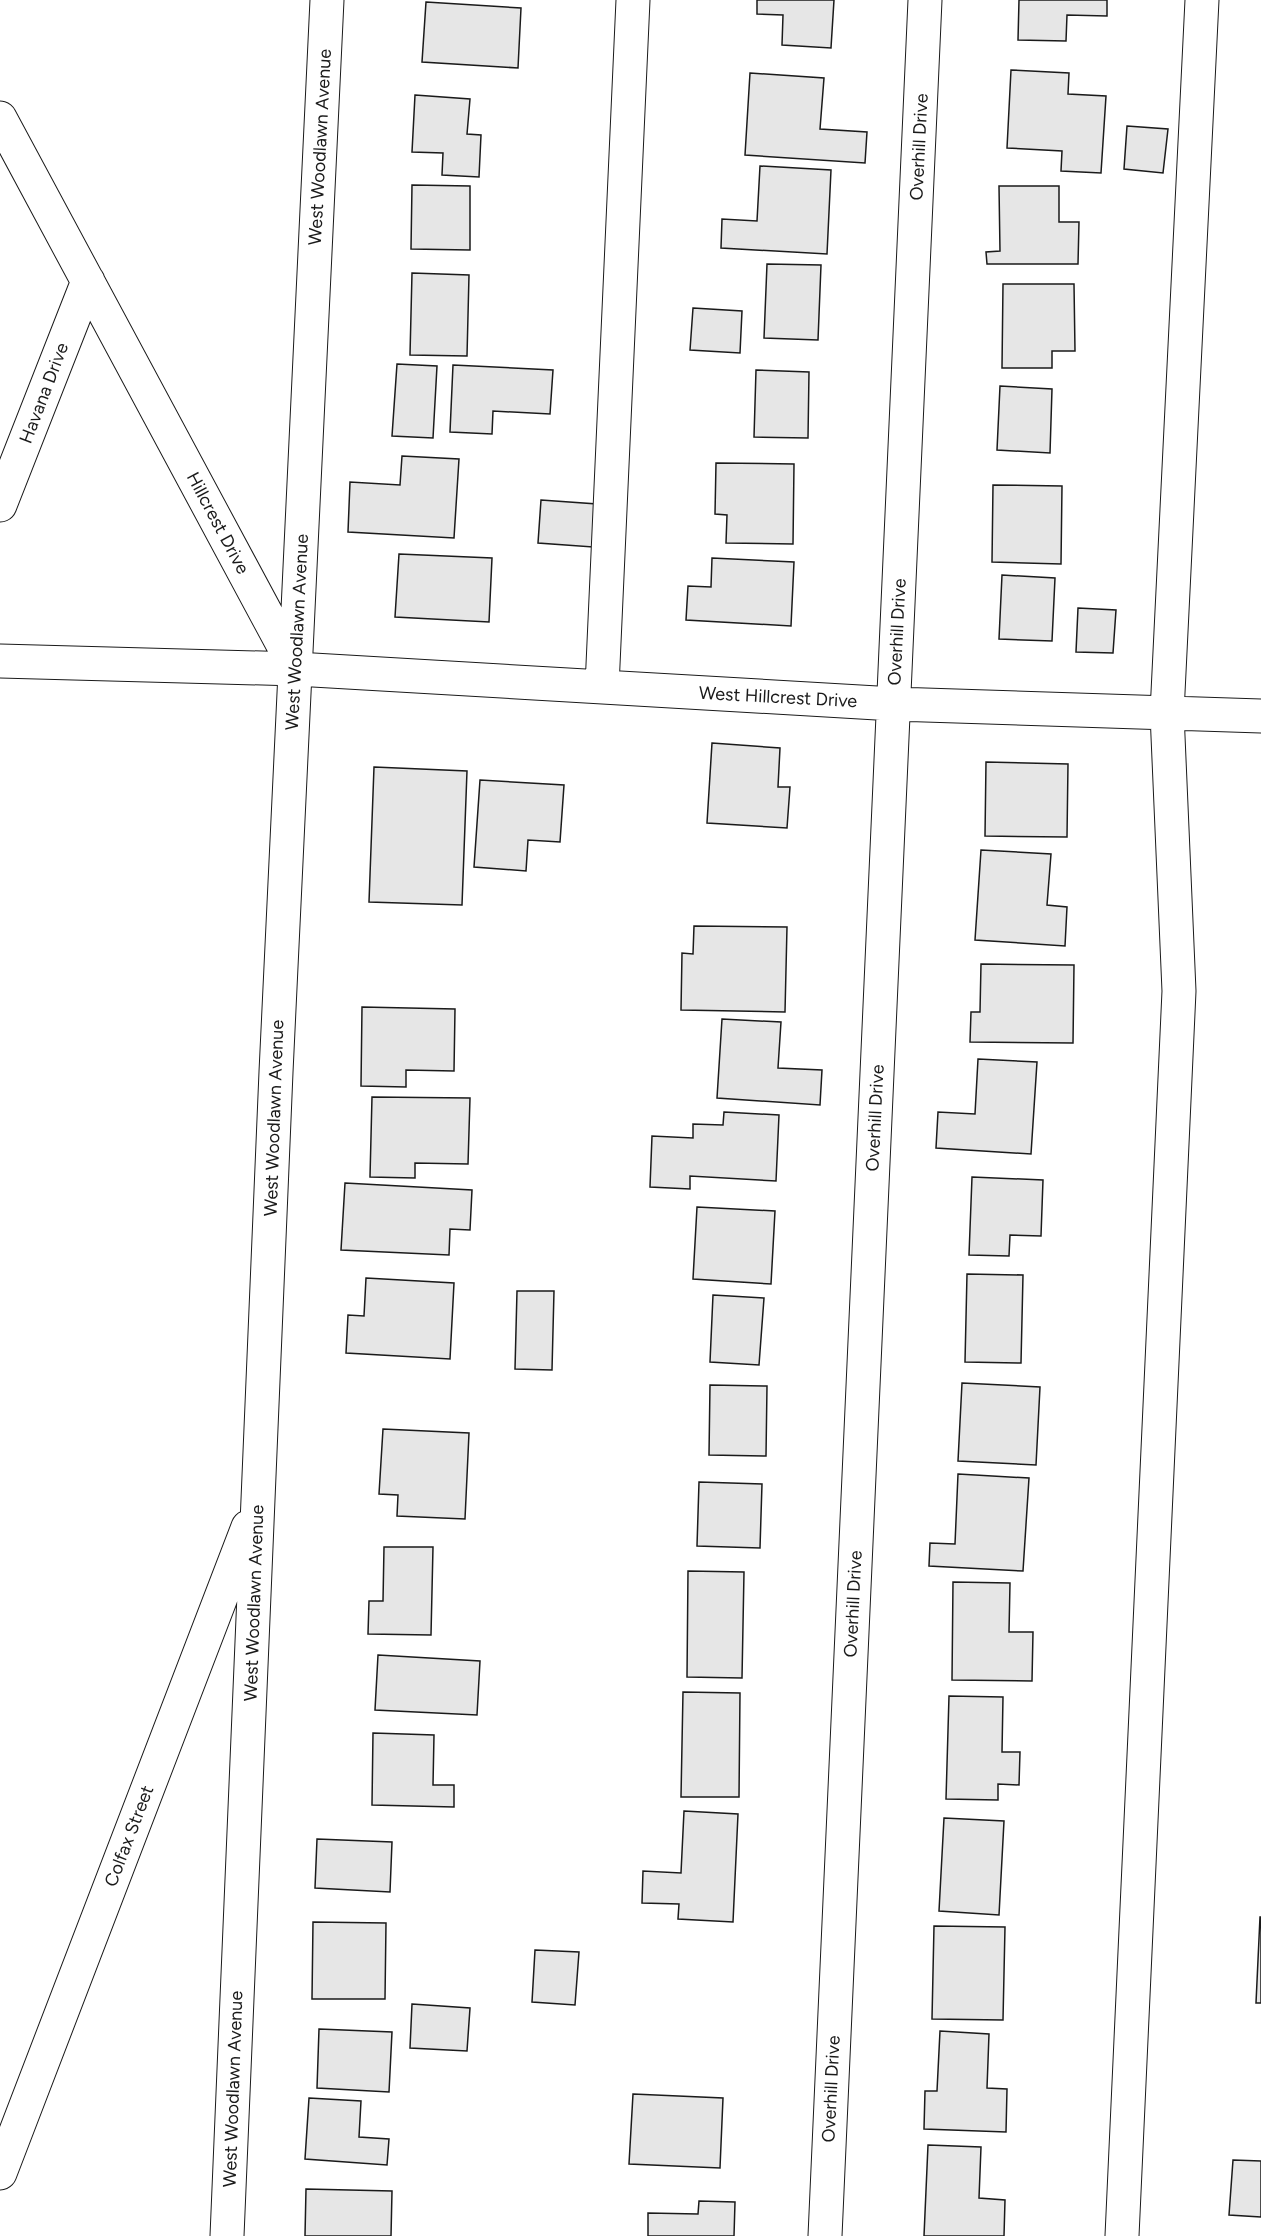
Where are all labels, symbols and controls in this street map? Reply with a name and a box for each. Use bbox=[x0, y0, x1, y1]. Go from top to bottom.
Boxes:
street label: West Woodlawn Avenue bbox=[304, 48, 336, 246]
street label: Overhill Drive bbox=[905, 93, 933, 201]
street label: Havana Drive bbox=[15, 339, 73, 447]
street label: Hillcrest Drive bbox=[182, 468, 254, 578]
street label: West Woodlawn Avenue bbox=[281, 533, 313, 731]
street label: Overhill Drive bbox=[883, 578, 911, 686]
street label: West Hillcrest Drive bbox=[698, 682, 858, 712]
street label: West Woodlawn Avenue bbox=[260, 1019, 288, 1217]
street label: Overhill Drive bbox=[861, 1064, 889, 1172]
street label: West Woodlawn Avenue bbox=[240, 1504, 268, 1702]
street label: Overhill Drive bbox=[839, 1550, 867, 1658]
street label: Colfax Street bbox=[100, 1782, 158, 1890]
street label: West Woodlawn Avenue bbox=[219, 1990, 247, 2188]
street label: Overhill Drive bbox=[817, 2035, 845, 2143]

